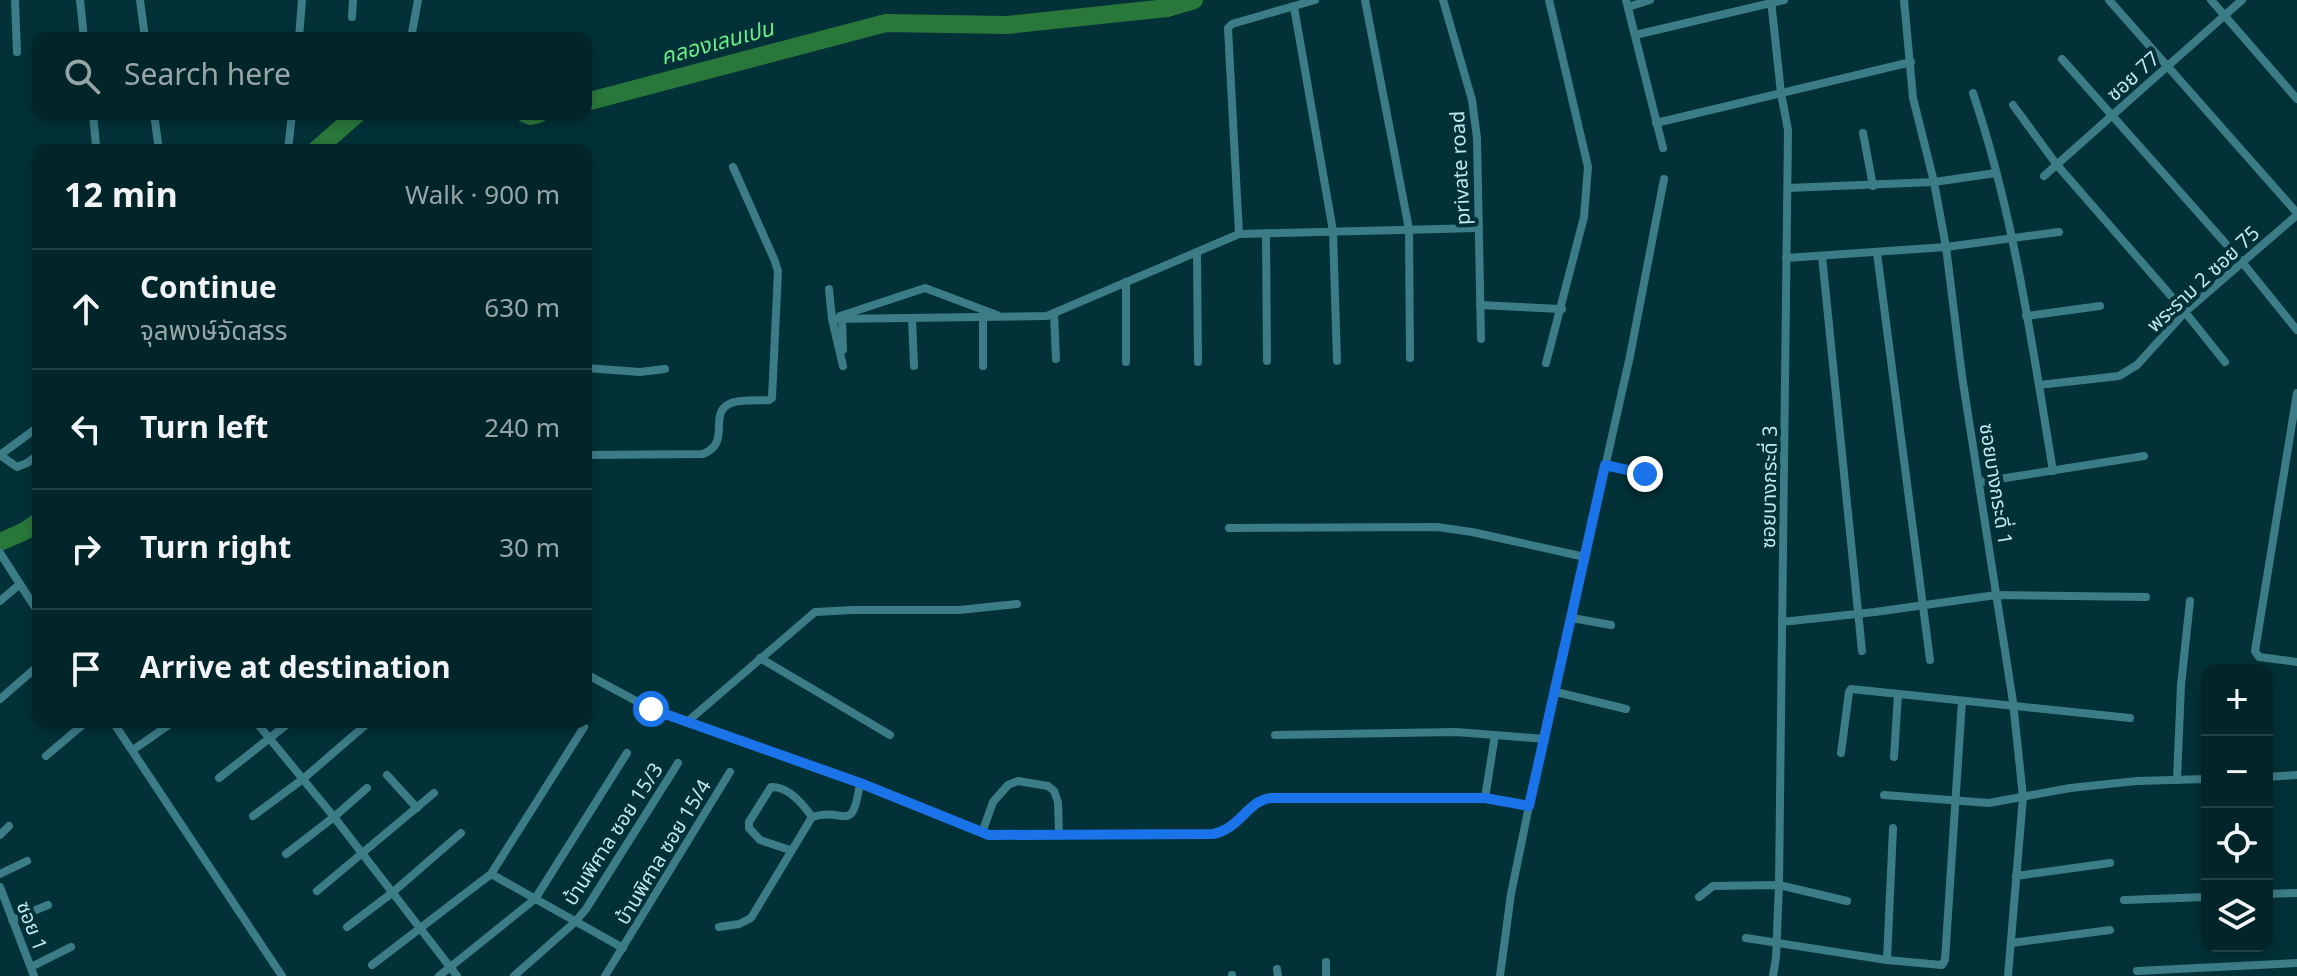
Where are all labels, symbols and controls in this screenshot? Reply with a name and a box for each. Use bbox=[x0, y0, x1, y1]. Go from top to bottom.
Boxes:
water label: คลองเลนเปน bbox=[657, 12, 779, 74]
search box bbox=[32, 32, 592, 120]
street label: ซอย 77 bbox=[2100, 45, 2167, 109]
text: Search here bbox=[124, 53, 291, 99]
icon: search bbox=[60, 54, 104, 98]
street label: private road bbox=[1443, 110, 1479, 226]
text: 12 min bbox=[64, 171, 178, 222]
text: Walk · 900 m bbox=[405, 176, 560, 216]
street label: พระราม 2 ซอย 75 bbox=[2140, 219, 2267, 340]
text: Continue bbox=[140, 266, 277, 312]
icon: ahead bbox=[64, 287, 108, 331]
text: 630 m bbox=[484, 289, 560, 329]
text: จุลพงษ์จัดสรร bbox=[140, 312, 287, 352]
text: Turn left bbox=[140, 406, 268, 452]
icon: left bbox=[64, 407, 108, 451]
text: 240 m bbox=[484, 409, 560, 449]
street label: ซอยบางกระดี่ 1 bbox=[1971, 421, 2019, 547]
street label: ซอยบางกระดี่ 3 bbox=[1754, 425, 1786, 549]
route end bbox=[1627, 456, 1663, 492]
text: Turn right bbox=[140, 526, 291, 572]
icon: right bbox=[64, 527, 108, 571]
text: 30 m bbox=[499, 529, 560, 569]
text: Arrive at destination bbox=[140, 646, 451, 692]
icon: arrive bbox=[64, 647, 108, 691]
map controls bbox=[2201, 664, 2273, 952]
button: + bbox=[2201, 664, 2273, 736]
route start bbox=[633, 691, 669, 727]
button: − bbox=[2201, 736, 2273, 808]
street label: บ้านพิศาล ซอย 15/3 bbox=[556, 757, 671, 912]
street label: บ้านพิศาล ซอย 15/4 bbox=[608, 774, 720, 931]
button: locate bbox=[2201, 808, 2273, 880]
button: layers bbox=[2201, 880, 2273, 952]
street label: ซอย 1 bbox=[8, 897, 54, 956]

